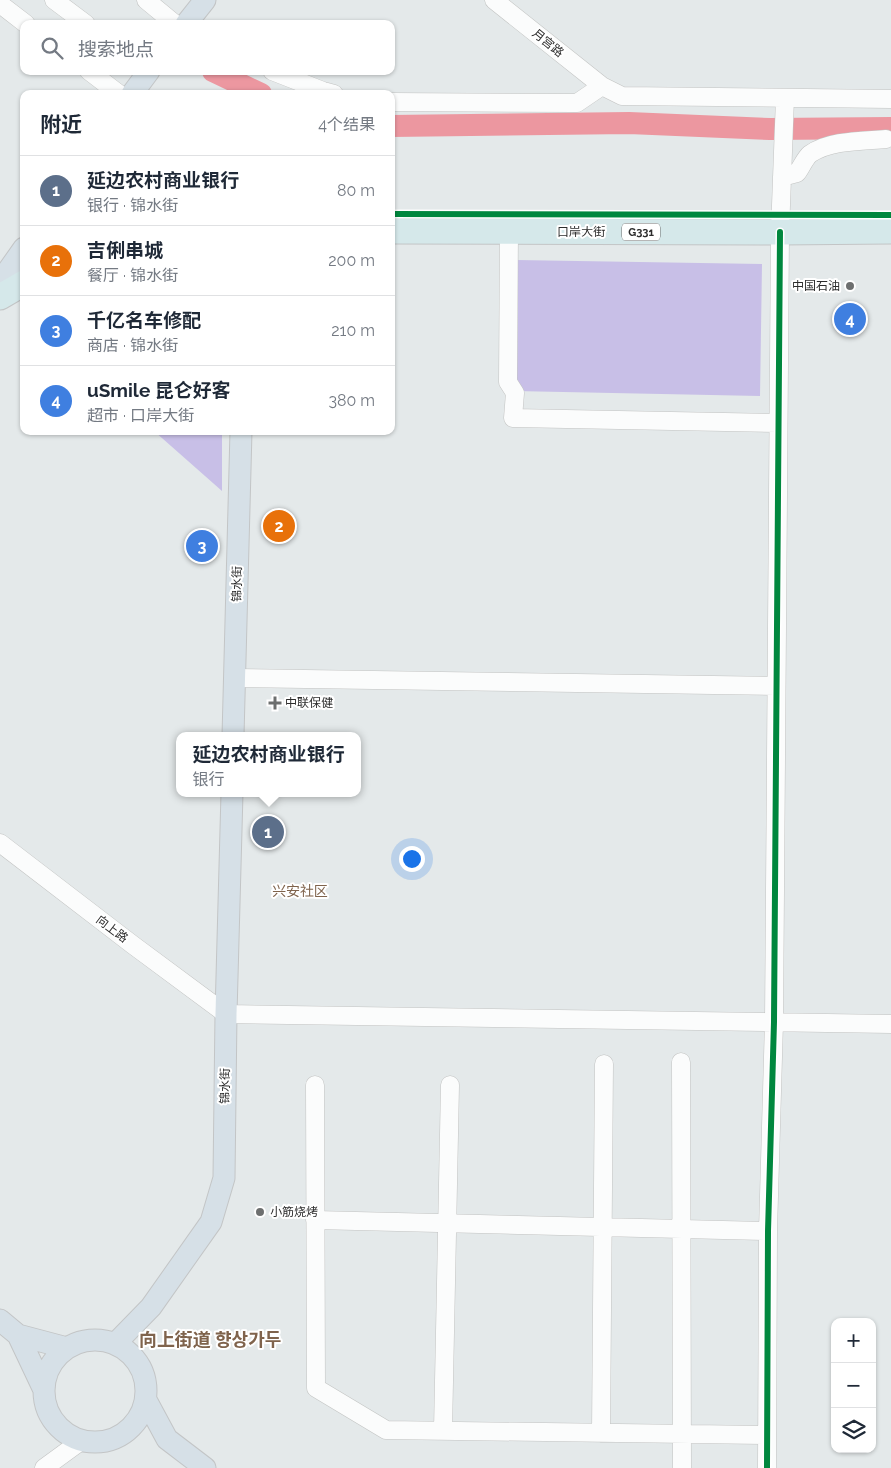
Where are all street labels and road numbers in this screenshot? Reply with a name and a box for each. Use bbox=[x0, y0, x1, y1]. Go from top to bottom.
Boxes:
street label: 月宫路 bbox=[530, 26, 566, 60]
road number: G331 bbox=[622, 223, 660, 240]
street label: 口岸大街 bbox=[557, 225, 605, 239]
street label: 锦水街 bbox=[230, 566, 244, 602]
street label: 向上路 bbox=[93, 913, 131, 945]
street label: 锦水街 bbox=[218, 1068, 232, 1104]

